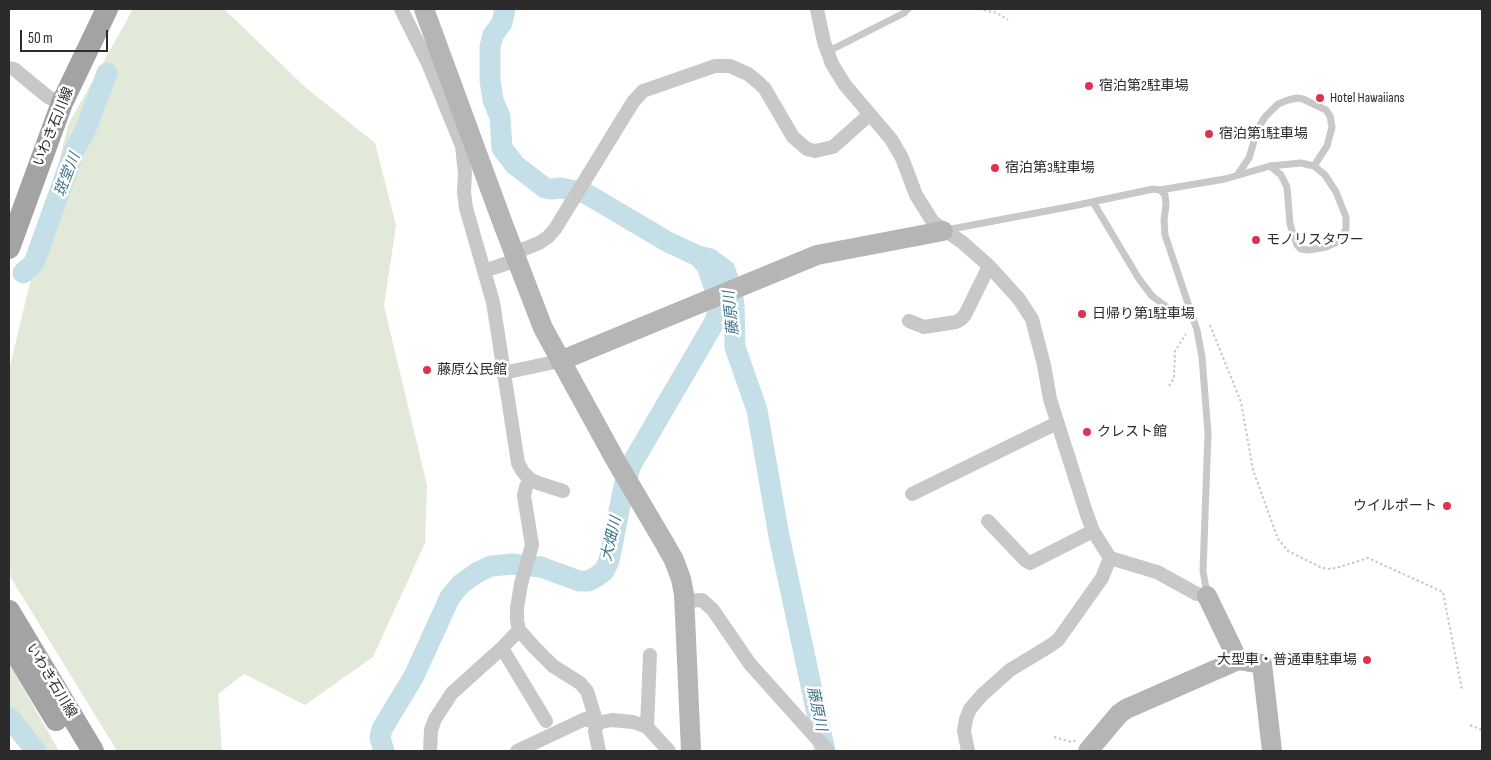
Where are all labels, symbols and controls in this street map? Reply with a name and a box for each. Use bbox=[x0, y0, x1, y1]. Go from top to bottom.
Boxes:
scale bar bbox=[22, 20, 110, 52]
text: 50 m bbox=[28, 29, 53, 48]
place label: 宿泊第2駐車場 bbox=[1099, 78, 1189, 94]
marker: 宿泊第2駐車場 bbox=[1083, 80, 1095, 92]
street label: いわき石川線 bbox=[30, 85, 78, 169]
place label: Hotel Hawaiians bbox=[1330, 90, 1405, 106]
marker: Hotel Hawaiians bbox=[1314, 92, 1326, 104]
place label: 宿泊第1駐車場 bbox=[1219, 126, 1308, 142]
marker: 宿泊第1駐車場 bbox=[1203, 128, 1215, 140]
water label: 斑堂川 bbox=[52, 151, 84, 199]
place label: 宿泊第3駐車場 bbox=[1005, 160, 1095, 176]
marker: 宿泊第3駐車場 bbox=[989, 162, 1001, 174]
place label: モノリスタワー bbox=[1266, 232, 1364, 248]
marker: モノリスタワー bbox=[1250, 234, 1262, 246]
water label: 藤原川 bbox=[721, 290, 743, 336]
place label: 日帰り第1駐車場 bbox=[1092, 306, 1195, 322]
marker: 日帰り第1駐車場 bbox=[1076, 308, 1088, 320]
place label: 藤原公民館 bbox=[437, 362, 507, 378]
marker: 藤原公民館 bbox=[421, 364, 433, 376]
place label: クレスト館 bbox=[1097, 424, 1167, 440]
marker: クレスト館 bbox=[1081, 426, 1093, 438]
place label: ウイルポート bbox=[1353, 498, 1437, 514]
marker: ウイルポート bbox=[1441, 500, 1453, 512]
water label: 大畑川 bbox=[598, 515, 626, 563]
street label: いわき石川線 bbox=[22, 641, 80, 721]
place label: 大型車・普通車駐車場 bbox=[1217, 652, 1357, 668]
marker: 大型車・普通車駐車場 bbox=[1361, 654, 1373, 666]
water label: 藤原川 bbox=[803, 685, 829, 733]

